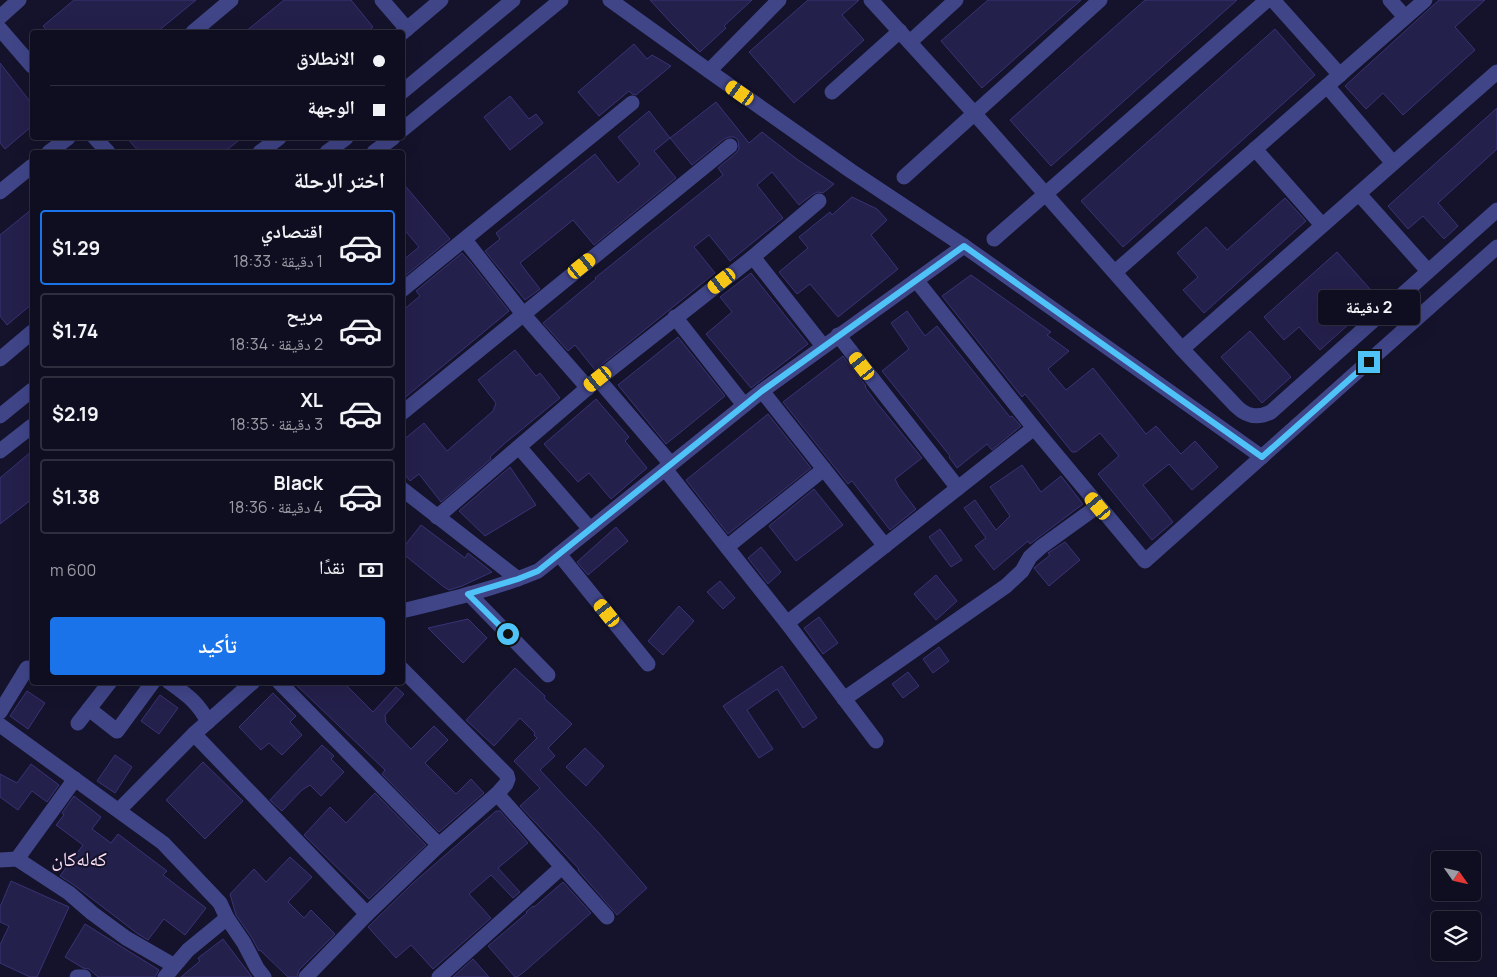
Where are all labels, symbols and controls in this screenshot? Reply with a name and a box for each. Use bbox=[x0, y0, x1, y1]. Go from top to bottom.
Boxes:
text: الانطلاق bbox=[296, 45, 355, 71]
car bbox=[723, 78, 756, 108]
text: الوجهة bbox=[307, 94, 355, 120]
text: اختر الرحلة bbox=[294, 165, 385, 195]
text: اقتصادي bbox=[261, 218, 323, 244]
icon: car bbox=[338, 225, 383, 270]
text: $1.29 bbox=[52, 235, 100, 261]
text: 1 دقيقة · 18:33 bbox=[233, 250, 323, 272]
car bbox=[565, 251, 598, 281]
car bbox=[705, 266, 738, 296]
callout: 2 دقيقة bbox=[1318, 290, 1420, 324]
text: 2 دقيقة bbox=[1346, 296, 1392, 318]
text: مريح bbox=[286, 301, 323, 327]
icon: car bbox=[338, 308, 383, 353]
text: $1.74 bbox=[52, 318, 98, 344]
text: 2 دقيقة · 18:34 bbox=[230, 333, 323, 355]
car bbox=[846, 350, 877, 382]
route end bbox=[1358, 351, 1380, 373]
car bbox=[581, 364, 614, 394]
text: XL bbox=[300, 387, 323, 413]
icon: car bbox=[338, 391, 383, 436]
text: $2.19 bbox=[52, 401, 99, 427]
text: 3 دقيقة · 18:35 bbox=[230, 413, 323, 435]
text: Black bbox=[274, 470, 323, 496]
icon: car bbox=[338, 474, 383, 519]
text: $1.38 bbox=[52, 484, 100, 510]
car bbox=[1082, 490, 1113, 522]
text: 4 دقيقة · 18:36 bbox=[229, 496, 323, 518]
text: نقدًا bbox=[319, 554, 345, 580]
icon: cash bbox=[357, 556, 385, 584]
text: 600 m bbox=[50, 559, 96, 581]
car bbox=[591, 597, 622, 629]
button: تأكيد bbox=[50, 617, 385, 675]
route start bbox=[497, 623, 519, 645]
district label: کەلەکان bbox=[51, 845, 107, 872]
north arrow bbox=[1431, 851, 1481, 901]
map controls bbox=[1431, 851, 1481, 961]
button: layers bbox=[1431, 911, 1481, 961]

